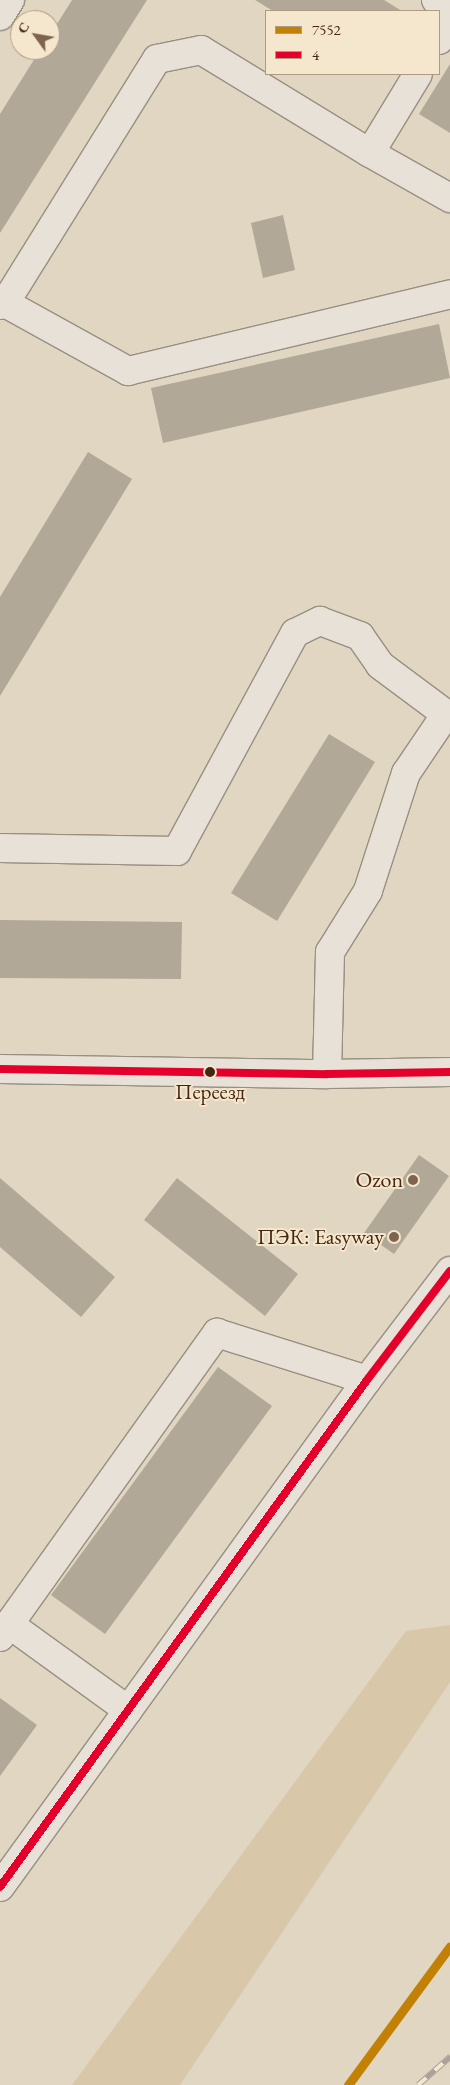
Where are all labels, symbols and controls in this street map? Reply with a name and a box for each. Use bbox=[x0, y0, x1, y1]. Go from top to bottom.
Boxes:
north arrow bbox=[10, 10, 60, 60]
legend bbox=[265, 10, 440, 75]
text: С bbox=[13, 19, 33, 37]
text: 7552 bbox=[312, 20, 341, 39]
text: 4 bbox=[312, 45, 319, 64]
marker: Переезд bbox=[205, 1067, 215, 1077]
place label: Переезд bbox=[175, 1079, 245, 1105]
place label: Ozon bbox=[355, 1167, 403, 1193]
marker: Ozon bbox=[407, 1174, 419, 1186]
place label: ПЭК: Easyway bbox=[257, 1224, 384, 1250]
marker: ПЭК: Easyway bbox=[388, 1231, 400, 1243]

